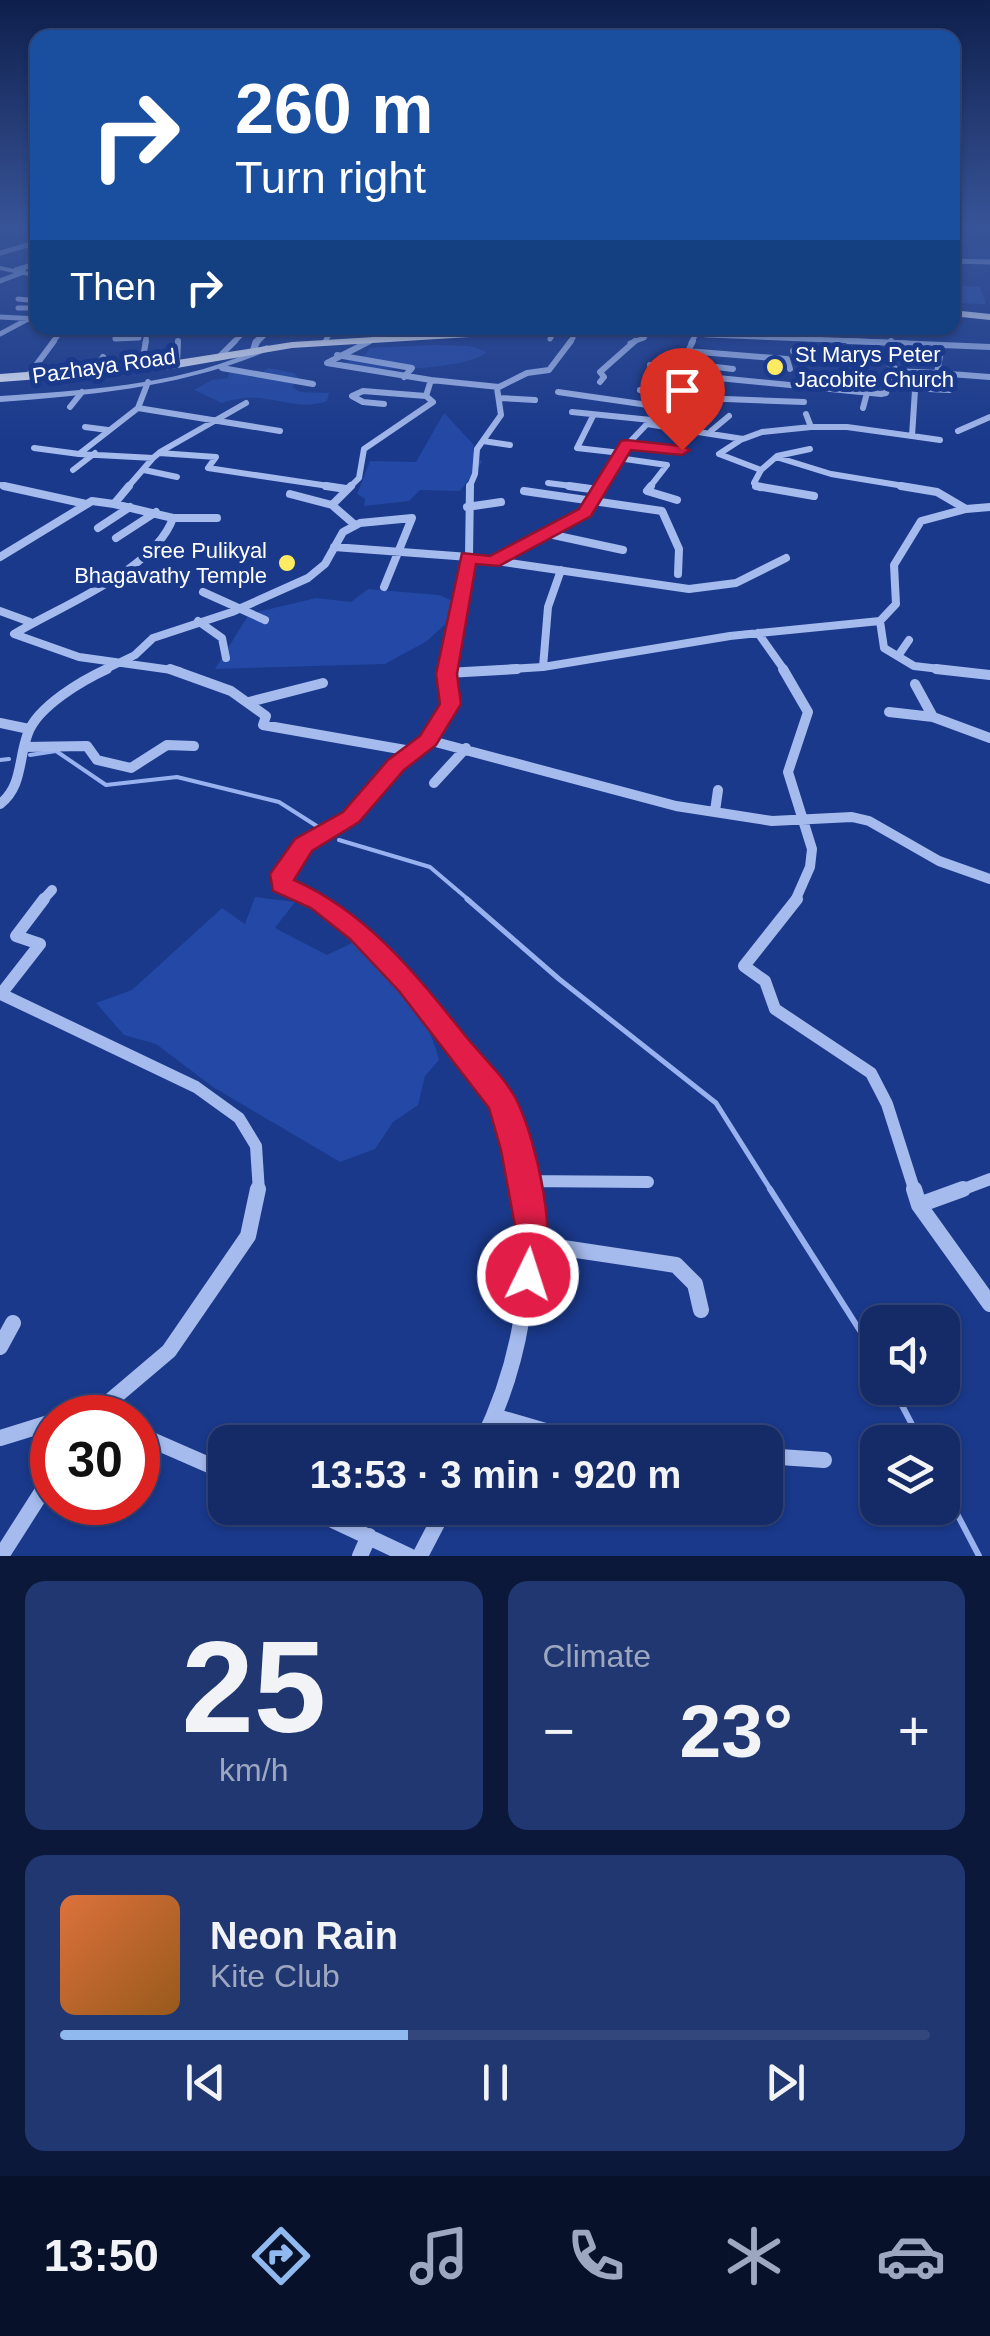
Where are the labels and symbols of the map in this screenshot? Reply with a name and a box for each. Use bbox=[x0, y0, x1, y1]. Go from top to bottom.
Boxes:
place label: St Marys Peter Jacobite Church bbox=[795, 342, 954, 392]
street label: Pazhaya Road bbox=[31, 344, 177, 388]
pin bbox=[640, 348, 725, 451]
marker: St Marys Peter Jacobite Church bbox=[764, 356, 786, 378]
place label: sree Pulikyal Bhagavathy Temple bbox=[74, 538, 267, 588]
marker: sree Pulikyal Bhagavathy Temple bbox=[276, 552, 298, 574]
position arrow bbox=[476, 1223, 580, 1327]
speed limit sign: 30 bbox=[30, 1395, 160, 1525]

